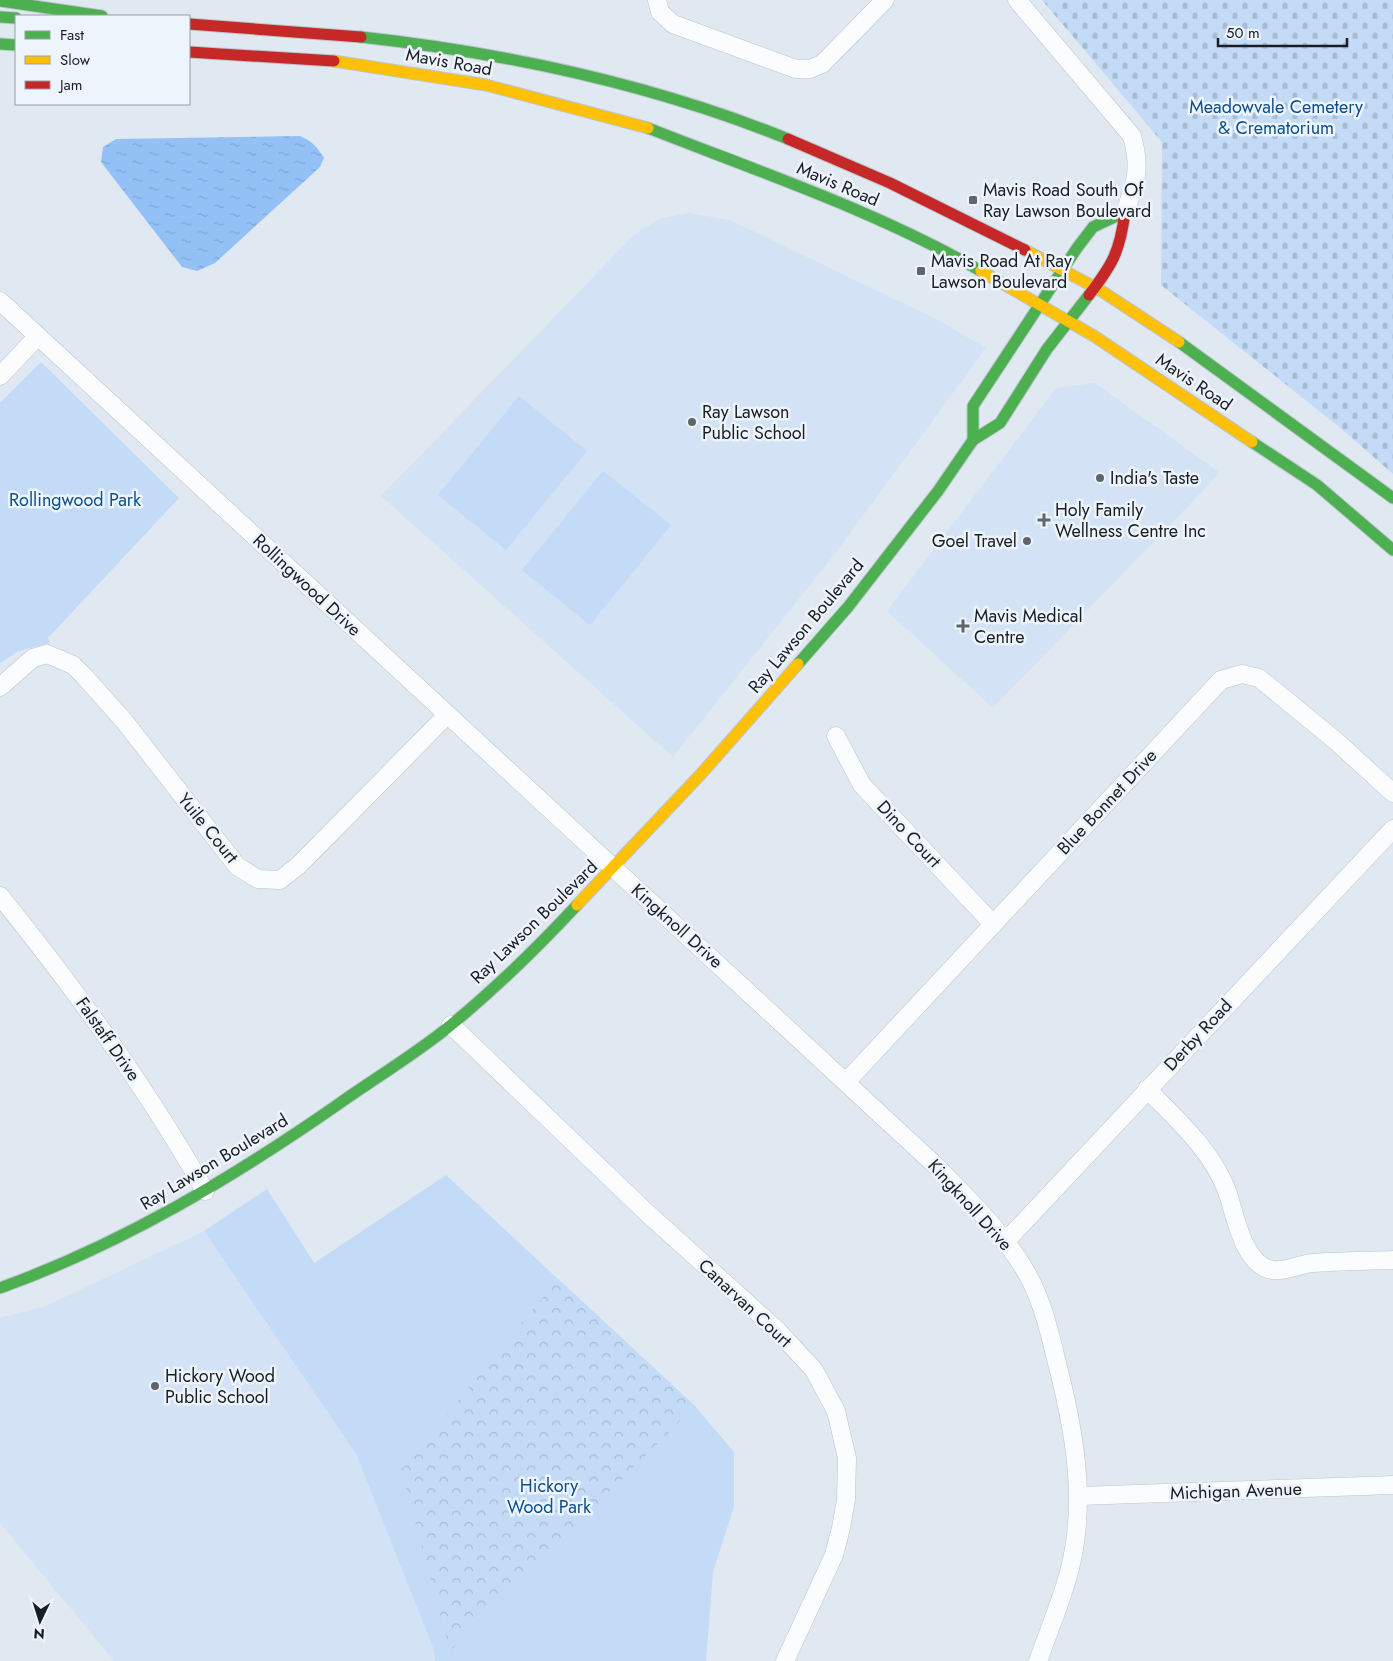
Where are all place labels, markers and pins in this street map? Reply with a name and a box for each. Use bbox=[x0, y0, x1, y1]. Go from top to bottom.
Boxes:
place label: Mavis Road South Of Ray Lawson Boulevard bbox=[983, 177, 1151, 224]
marker: Mavis Road South Of Ray Lawson Boulevard bbox=[967, 194, 979, 206]
place label: Mavis Road At Ray Lawson Boulevard bbox=[931, 248, 1072, 295]
marker: Mavis Road At Ray Lawson Boulevard bbox=[915, 265, 927, 277]
place label: Ray Lawson Public School bbox=[702, 399, 806, 446]
marker: Ray Lawson Public School bbox=[686, 416, 698, 428]
place label: India's Taste bbox=[1110, 465, 1199, 491]
marker: India's Taste bbox=[1094, 472, 1106, 484]
place label: Holy Family Wellness Centre Inc bbox=[1055, 497, 1206, 544]
marker: Holy Family Wellness Centre Inc bbox=[1037, 513, 1051, 527]
place label: Goel Travel bbox=[932, 528, 1017, 554]
marker: Goel Travel bbox=[1021, 535, 1033, 547]
place label: Mavis Medical Centre bbox=[974, 603, 1083, 650]
marker: Mavis Medical Centre bbox=[956, 619, 970, 633]
place label: Hickory Wood Public School bbox=[165, 1363, 275, 1410]
marker: Hickory Wood Public School bbox=[149, 1380, 161, 1392]

